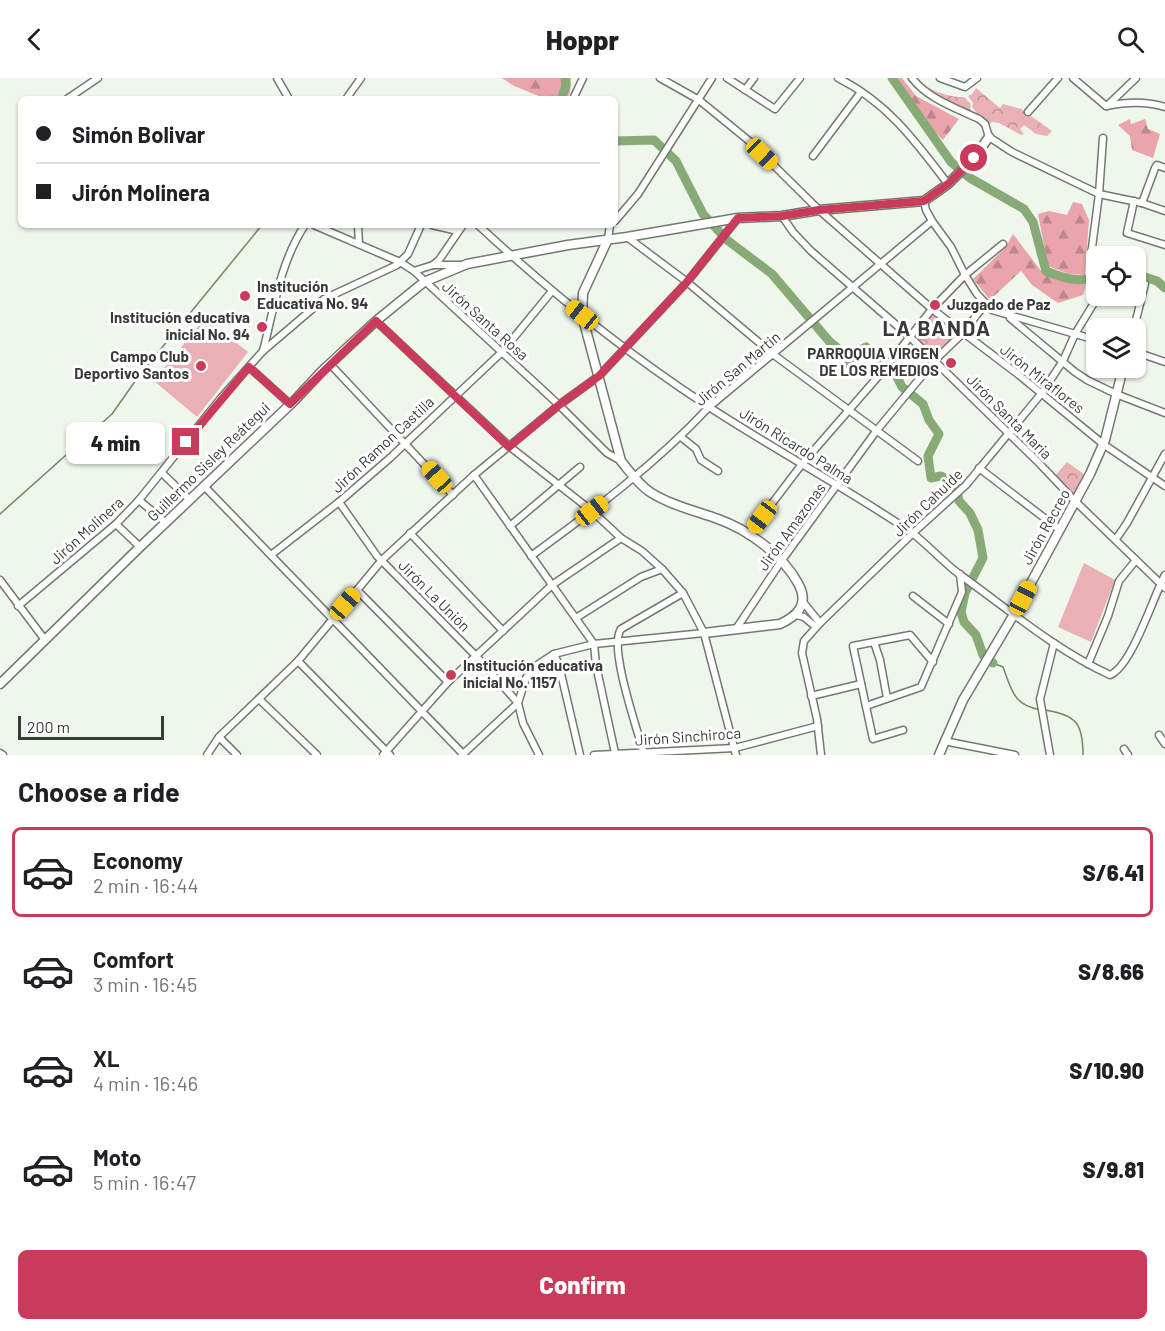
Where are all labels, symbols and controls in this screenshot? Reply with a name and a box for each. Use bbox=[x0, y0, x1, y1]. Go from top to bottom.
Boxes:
icon: back bbox=[18, 23, 51, 56]
text: Hoppr bbox=[546, 23, 619, 55]
icon: search bbox=[1114, 23, 1147, 56]
text: Simón Bolivar bbox=[72, 121, 205, 147]
car bbox=[743, 135, 781, 173]
route start bbox=[960, 144, 987, 171]
text: Jirón Molinera bbox=[72, 179, 210, 205]
map controls bbox=[1086, 246, 1146, 378]
button: locate bbox=[1086, 246, 1146, 306]
place label: Institución Educativa No. 94 bbox=[257, 277, 368, 312]
street label: Jirón Santa Rosa bbox=[439, 277, 532, 364]
marker: Institución Educativa No. 94 bbox=[238, 289, 252, 303]
place label: Juzgado de Paz bbox=[947, 295, 1050, 313]
car bbox=[562, 297, 602, 333]
marker: Juzgado de Paz bbox=[928, 298, 942, 312]
place label: Institución educativa inicial No. 94 bbox=[110, 308, 250, 343]
district label: LA BANDA bbox=[882, 315, 992, 340]
button: layers bbox=[1086, 318, 1146, 378]
marker: Institución educativa inicial No. 94 bbox=[255, 320, 269, 334]
street label: Jirón San Martin bbox=[691, 327, 784, 409]
street label: Jirón Miraflores bbox=[997, 340, 1088, 417]
place label: PARROQUIA VIRGEN DE LOS REMEDIOS bbox=[807, 344, 939, 379]
place label: Campo Club Deportivo Santos bbox=[74, 347, 189, 382]
marker: PARROQUIA VIRGEN DE LOS REMEDIOS bbox=[944, 356, 958, 370]
marker: Campo Club Deportivo Santos bbox=[194, 359, 208, 373]
street label: Jirón Santa Maria bbox=[963, 370, 1056, 463]
street label: Jirón Ramon Castilla bbox=[327, 392, 437, 496]
street label: Guillermo Sisley Reátegui bbox=[143, 398, 273, 525]
street label: Jirón Ricardo Palma bbox=[737, 403, 857, 487]
callout: 4 min bbox=[66, 421, 165, 463]
route end bbox=[172, 428, 199, 455]
text: 4 min bbox=[91, 431, 140, 455]
car bbox=[418, 458, 456, 496]
street label: Jirón Cahuide bbox=[889, 465, 966, 540]
street label: Jirón Amazonas bbox=[753, 479, 829, 574]
street label: Jirón Recreo bbox=[1017, 486, 1073, 567]
street label: Jirón Molinera bbox=[46, 493, 127, 568]
car bbox=[572, 493, 612, 529]
car bbox=[744, 497, 780, 537]
street label: Jirón La Unión bbox=[395, 556, 474, 635]
car bbox=[1007, 578, 1039, 618]
car bbox=[326, 585, 364, 623]
place label: Institución educativa inicial No. 1157 bbox=[463, 656, 603, 691]
marker: Institución educativa inicial No. 1157 bbox=[444, 668, 458, 682]
scale bar bbox=[18, 713, 164, 740]
text: 200 m bbox=[27, 717, 70, 736]
street label: Jirón Sinchiroca bbox=[634, 723, 742, 749]
text: Choose a ride bbox=[18, 775, 180, 807]
icon: car bbox=[21, 845, 75, 899]
text: Economy bbox=[93, 847, 183, 873]
text: S/6.41 bbox=[1083, 859, 1144, 885]
text: 2 min · 16:44 bbox=[93, 873, 198, 897]
icon: car bbox=[21, 944, 75, 998]
text: Comfort bbox=[93, 946, 174, 972]
text: S/8.66 bbox=[1078, 958, 1144, 984]
text: 3 min · 16:45 bbox=[93, 972, 197, 996]
icon: car bbox=[21, 1043, 75, 1097]
text: XL bbox=[93, 1045, 119, 1071]
text: S/10.90 bbox=[1069, 1057, 1144, 1083]
text: 4 min · 16:46 bbox=[93, 1071, 198, 1095]
icon: car bbox=[21, 1142, 75, 1196]
text: Moto bbox=[93, 1144, 141, 1170]
text: S/9.81 bbox=[1082, 1156, 1144, 1182]
text: 5 min · 16:47 bbox=[93, 1170, 196, 1194]
button: Confirm bbox=[18, 1250, 1147, 1319]

